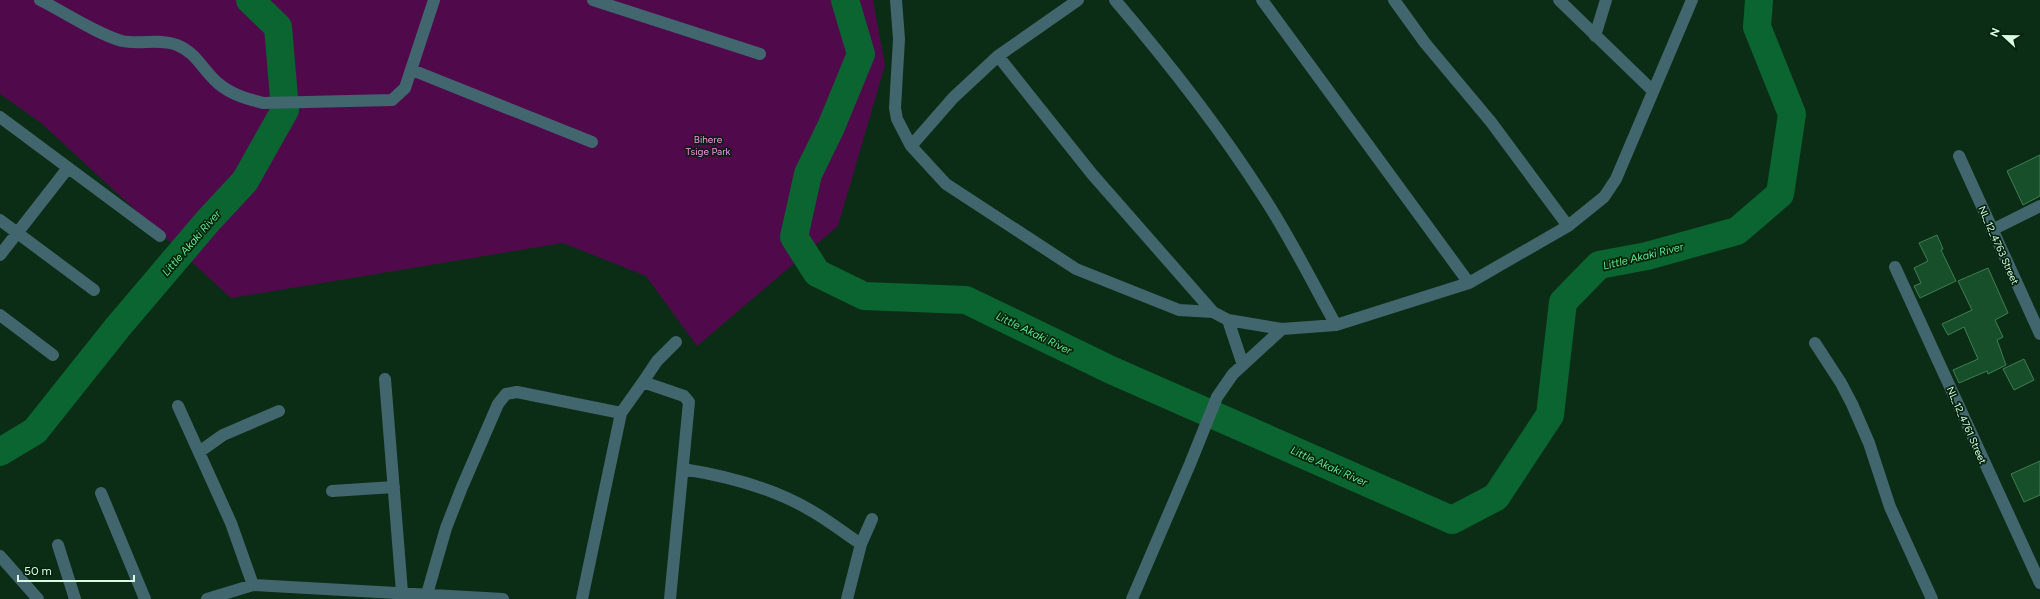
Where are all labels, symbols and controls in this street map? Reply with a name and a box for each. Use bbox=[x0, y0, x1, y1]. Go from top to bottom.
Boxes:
north arrow bbox=[1984, 16, 2024, 56]
text: N bbox=[1988, 26, 2003, 39]
park label: Bihere Tsige Park bbox=[686, 133, 731, 158]
street label: NL_12_4763 Street bbox=[1975, 204, 2022, 287]
water label: Little Akaki River bbox=[159, 207, 224, 279]
water label: Little Akaki River bbox=[1601, 240, 1686, 273]
water label: Little Akaki River bbox=[994, 310, 1075, 358]
street label: NL_12_4761 Street bbox=[1944, 385, 1990, 466]
water label: Little Akaki River bbox=[1288, 444, 1370, 490]
scale bar bbox=[18, 557, 134, 583]
text: 50 m bbox=[24, 564, 52, 578]

